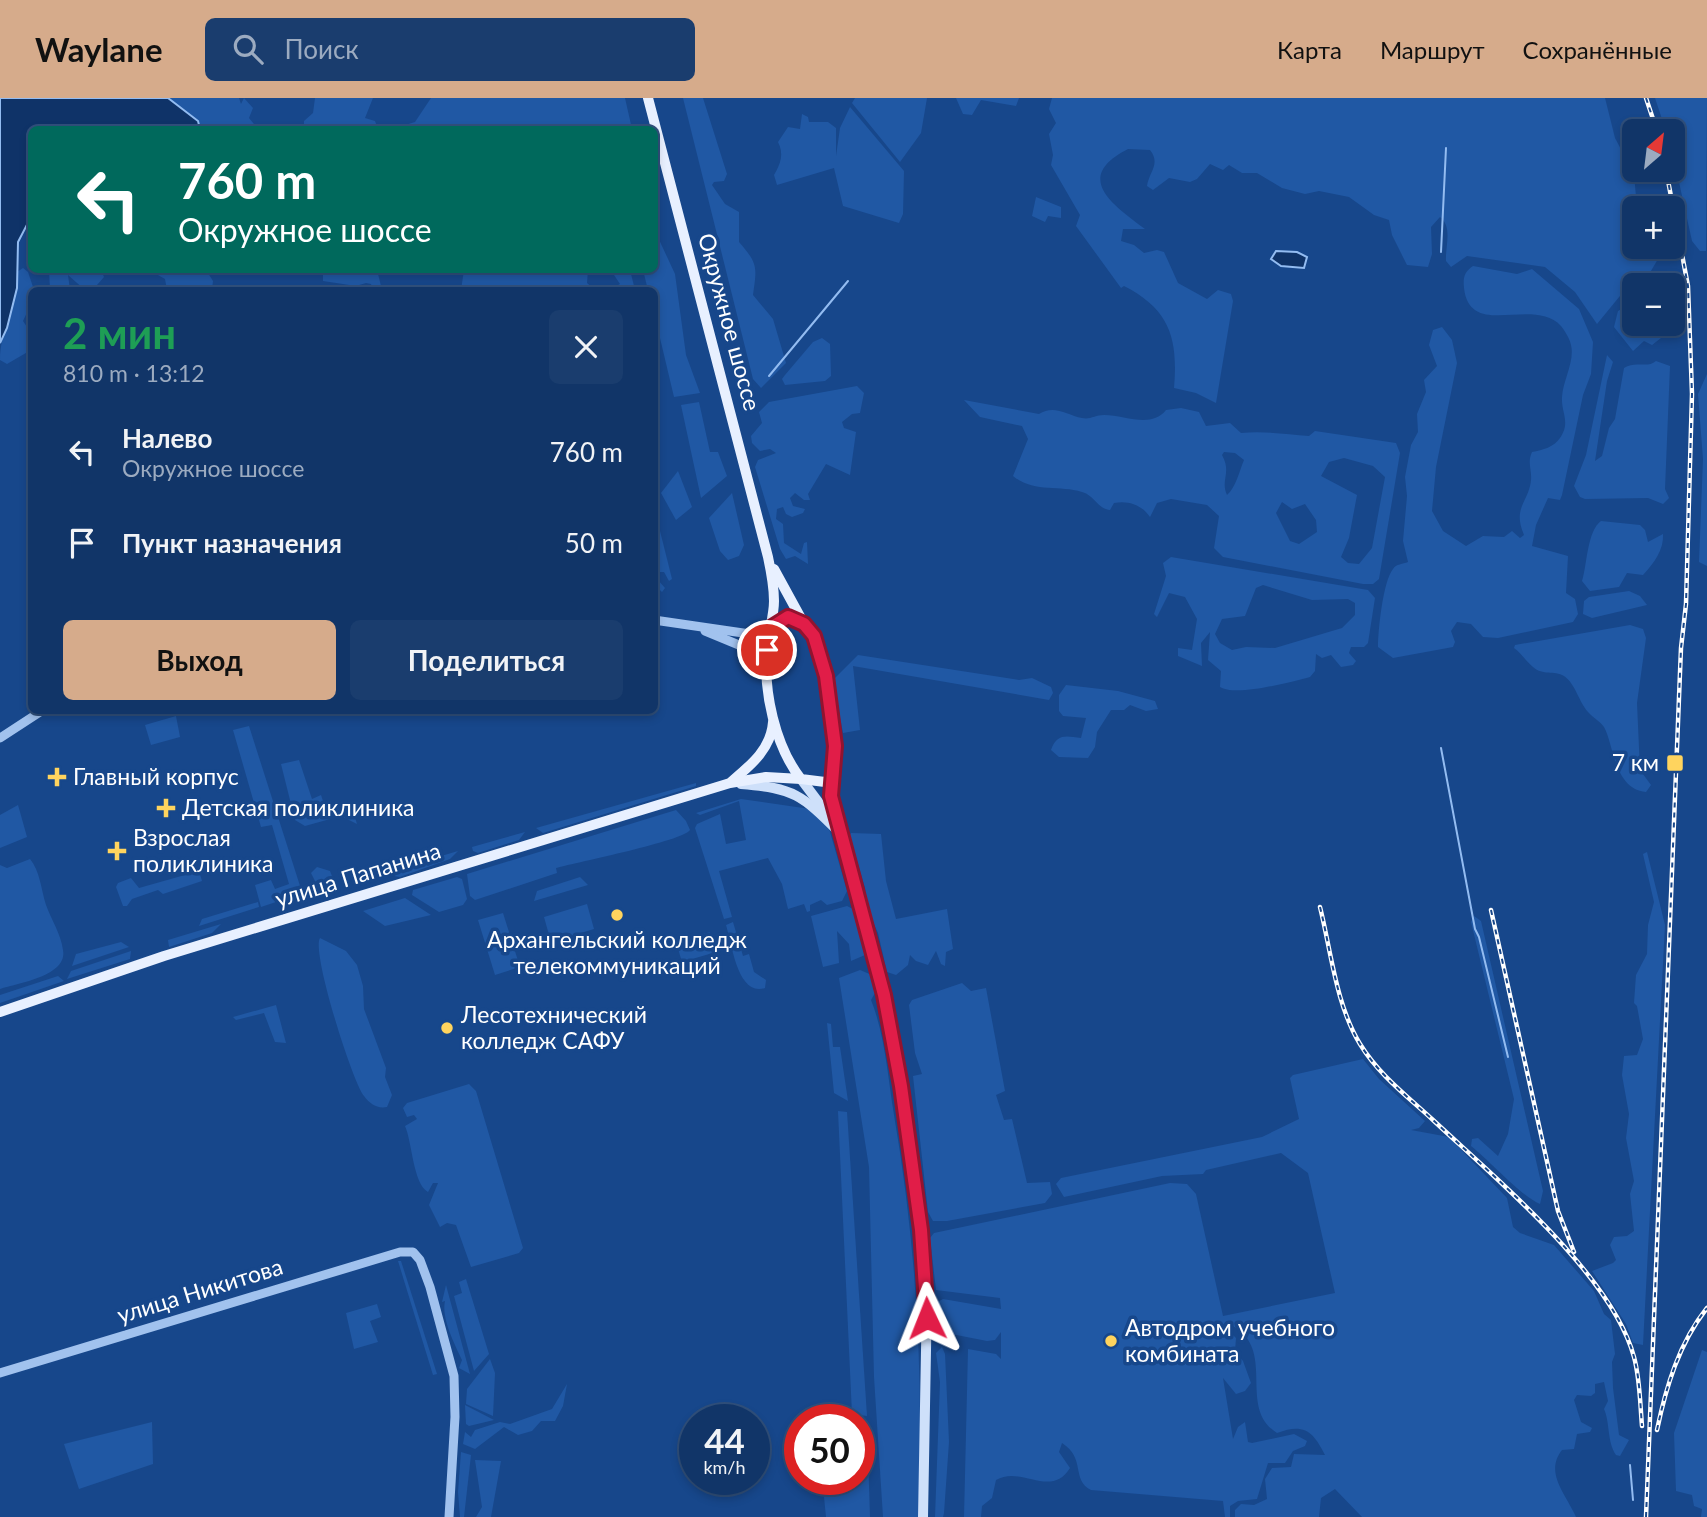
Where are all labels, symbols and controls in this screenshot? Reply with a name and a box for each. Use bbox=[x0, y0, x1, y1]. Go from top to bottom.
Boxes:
search box bbox=[205, 18, 695, 81]
text: Waylane bbox=[35, 29, 163, 69]
icon: search bbox=[229, 30, 267, 68]
text: Поиск bbox=[285, 33, 359, 65]
text: Карта bbox=[1277, 35, 1342, 64]
text: Маршрут bbox=[1380, 35, 1485, 64]
text: Сохранённые bbox=[1523, 35, 1672, 64]
north arrow bbox=[1622, 119, 1685, 182]
map controls bbox=[1622, 119, 1685, 336]
text: 760 m bbox=[178, 151, 316, 209]
icon: left bbox=[63, 154, 154, 245]
button: + bbox=[1622, 196, 1685, 259]
text: Окружное шоссе bbox=[178, 210, 432, 249]
street label: Окружное шоссе bbox=[693, 230, 767, 413]
button: − bbox=[1622, 273, 1685, 336]
text: 2 мин bbox=[63, 308, 176, 358]
button: close bbox=[549, 310, 623, 384]
text: 810 m · 13:12 bbox=[63, 359, 205, 387]
text: Налево bbox=[122, 422, 212, 454]
icon: left bbox=[63, 433, 101, 471]
text: 760 m bbox=[550, 436, 623, 468]
text: Окружное шоссе bbox=[122, 454, 304, 482]
icon: arrive bbox=[63, 524, 101, 562]
text: Пункт назначения bbox=[122, 527, 342, 559]
text: 50 m bbox=[565, 527, 623, 559]
button: Выход bbox=[63, 620, 336, 700]
button: Поделиться bbox=[350, 620, 623, 700]
pin bbox=[737, 620, 797, 680]
icon: arrive bbox=[748, 631, 786, 669]
place label: 7 км bbox=[1612, 748, 1659, 776]
marker: 7 км bbox=[1665, 753, 1685, 773]
place label: Главный корпус bbox=[73, 762, 239, 790]
marker: Главный корпус bbox=[47, 767, 67, 787]
place label: Детская поликлиника bbox=[182, 793, 415, 821]
marker: Детская поликлиника bbox=[156, 798, 176, 818]
place label: Взрослая поликлиника bbox=[133, 823, 273, 877]
street label: улица Папанина bbox=[272, 836, 444, 913]
marker: Взрослая поликлиника bbox=[107, 841, 127, 861]
marker: Архангельский колледж телекоммуникаций bbox=[609, 907, 625, 923]
place label: Архангельский колледж телекоммуникаций bbox=[487, 925, 747, 979]
place label: Лесотехнический колледж САФУ bbox=[460, 1000, 647, 1054]
marker: Лесотехнический колледж САФУ bbox=[439, 1020, 455, 1036]
street label: улица Никитова bbox=[114, 1252, 286, 1329]
position arrow bbox=[890, 1281, 964, 1355]
place label: Автодром учебного комбината bbox=[1125, 1313, 1335, 1367]
marker: Автодром учебного комбината bbox=[1103, 1333, 1119, 1349]
speed limit sign: 50 bbox=[784, 1404, 875, 1495]
text: 44 bbox=[704, 1419, 745, 1461]
text: km/h bbox=[703, 1456, 746, 1478]

